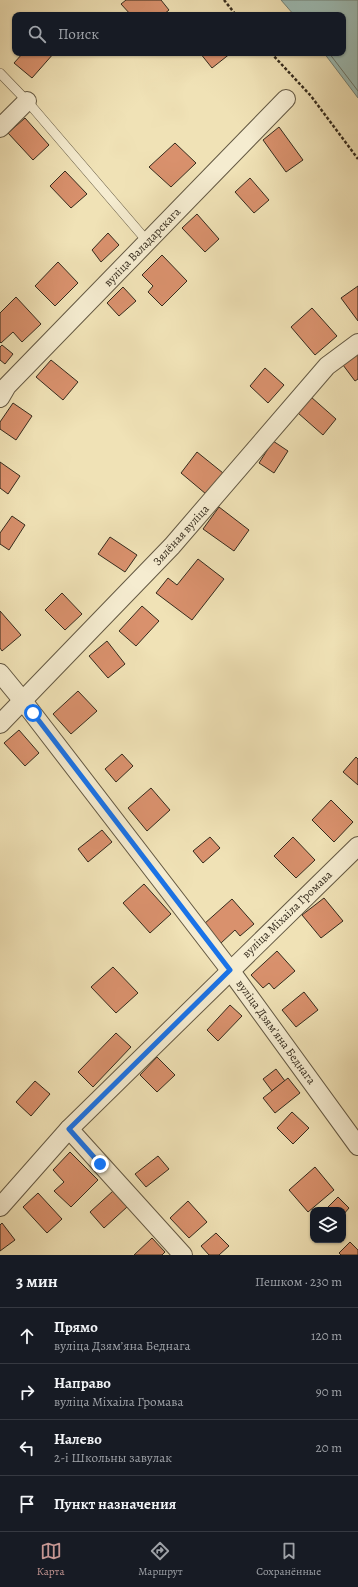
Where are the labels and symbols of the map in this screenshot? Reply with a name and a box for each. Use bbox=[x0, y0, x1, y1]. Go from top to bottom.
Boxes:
street label: вуліца Валадарскага bbox=[100, 204, 184, 290]
street label: Зялёная вуліца bbox=[149, 501, 213, 569]
route start bbox=[24, 704, 42, 722]
street label: вуліца Міхаіла Громава bbox=[238, 866, 336, 961]
street label: вуліца Дзямʼяна Беднага bbox=[232, 976, 320, 1088]
route end bbox=[91, 1155, 109, 1173]

